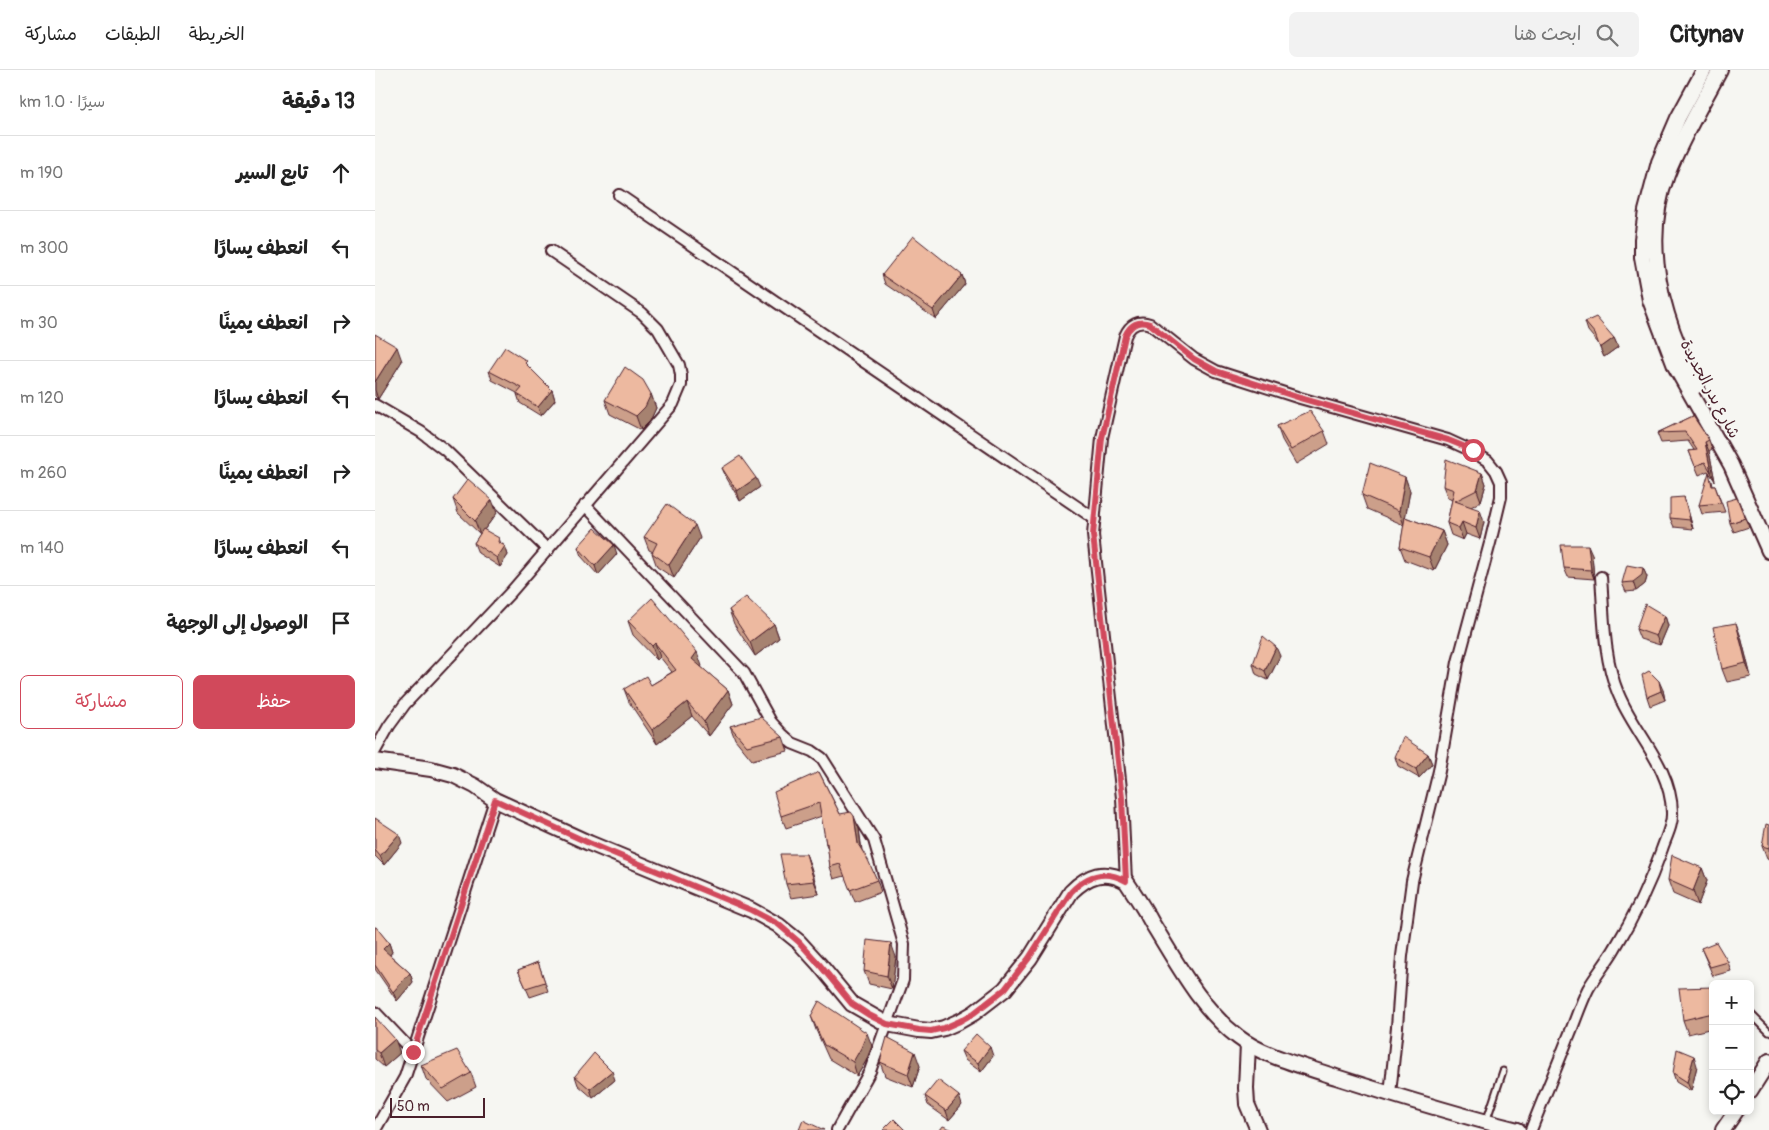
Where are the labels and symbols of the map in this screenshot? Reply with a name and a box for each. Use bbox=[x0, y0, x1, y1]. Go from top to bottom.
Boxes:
street label: شارع بدر الجديدة bbox=[1675, 336, 1744, 442]
route start bbox=[1462, 439, 1485, 462]
route end bbox=[402, 1041, 425, 1064]
scale bar bbox=[390, 1095, 485, 1118]

